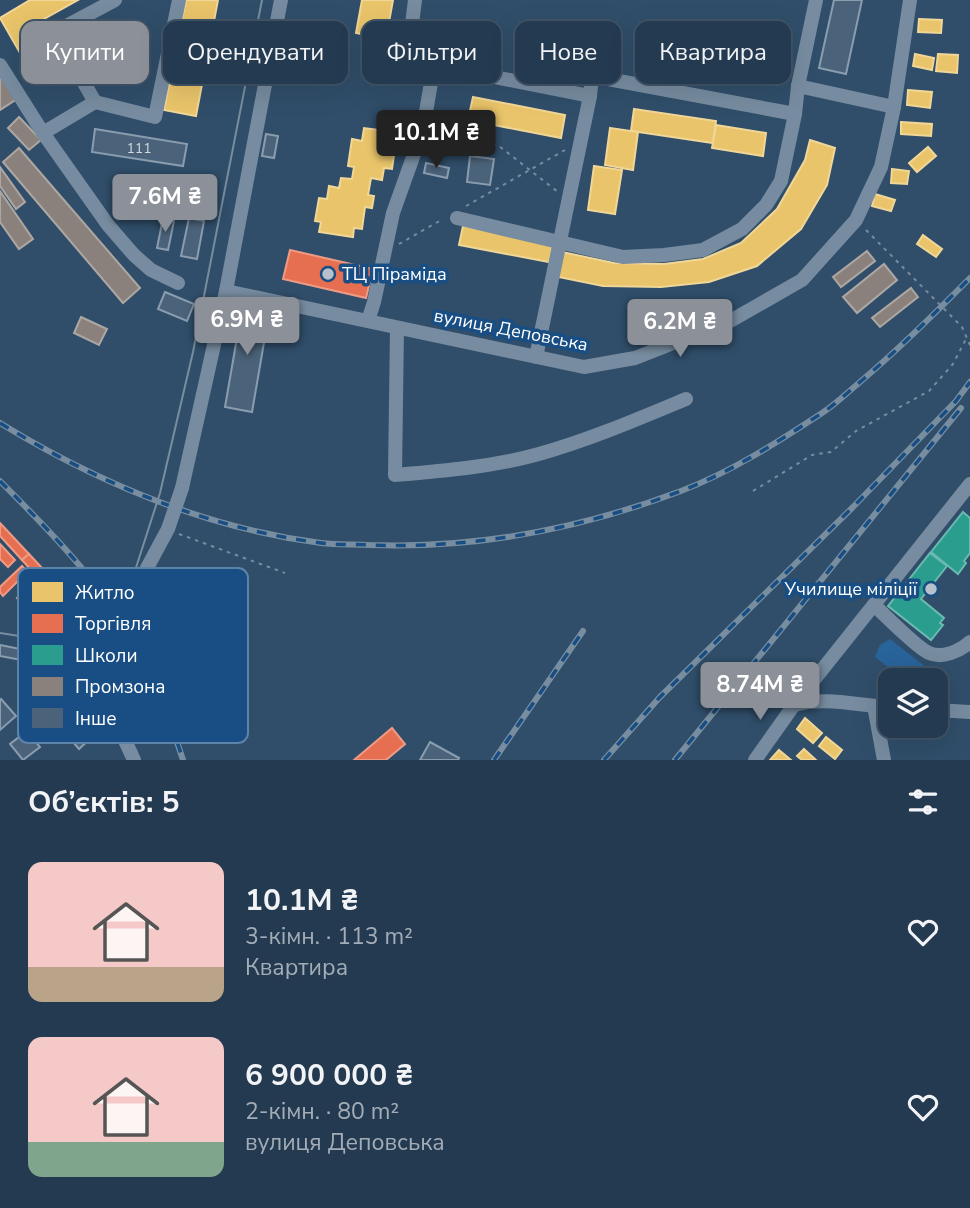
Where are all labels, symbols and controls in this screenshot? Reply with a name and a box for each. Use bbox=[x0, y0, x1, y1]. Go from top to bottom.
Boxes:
chip: Купити bbox=[21, 21, 149, 84]
chip: Орендувати bbox=[163, 21, 348, 84]
chip: Фільтри bbox=[362, 21, 501, 84]
chip: Нове bbox=[515, 21, 621, 84]
chip: Квартира bbox=[635, 21, 791, 84]
pin: 10.1M ₴ bbox=[371, 110, 501, 170]
text: 10.1M ₴ bbox=[392, 117, 480, 148]
house number: 111 bbox=[126, 139, 152, 158]
pin: 7.6M ₴ bbox=[108, 174, 222, 234]
text: 7.6M ₴ bbox=[128, 181, 202, 212]
place label: ТЦ Піраміда bbox=[342, 262, 447, 286]
marker: ТЦ Піраміда bbox=[320, 266, 336, 282]
pin: 6.9M ₴ bbox=[190, 298, 304, 357]
pin: 6.2M ₴ bbox=[623, 300, 737, 359]
street label: вулиця Деповська bbox=[432, 303, 590, 357]
text: 6.9M ₴ bbox=[210, 304, 284, 335]
text: 6.2M ₴ bbox=[643, 306, 717, 337]
legend bbox=[18, 568, 248, 743]
place label: Училище міліції bbox=[784, 577, 918, 601]
text: Житло bbox=[75, 580, 135, 606]
marker: Училище міліції bbox=[923, 581, 939, 597]
text: Торгівля bbox=[75, 611, 151, 637]
text: Школи bbox=[75, 643, 138, 669]
pin: 8.74M ₴ bbox=[695, 662, 825, 722]
map controls bbox=[878, 668, 948, 738]
button: layers bbox=[878, 668, 948, 738]
text: 8.74M ₴ bbox=[716, 669, 804, 700]
text: Промзона bbox=[75, 674, 166, 700]
text: Інше bbox=[75, 706, 117, 732]
text: Об’єктів: 5 bbox=[28, 782, 180, 823]
icon: filters bbox=[904, 783, 942, 821]
text: 10.1M ₴ bbox=[245, 880, 359, 921]
icon: home bbox=[84, 890, 168, 974]
icon: heart bbox=[904, 913, 942, 951]
text: 3-кімн. · 113 m² bbox=[245, 921, 413, 952]
text: Квартира bbox=[245, 952, 348, 983]
text: 6 900 000 ₴ bbox=[245, 1055, 413, 1096]
icon: home bbox=[84, 1065, 168, 1149]
icon: heart bbox=[904, 1088, 942, 1126]
text: 2-кімн. · 80 m² bbox=[245, 1096, 399, 1127]
text: вулиця Деповська bbox=[245, 1127, 445, 1158]

